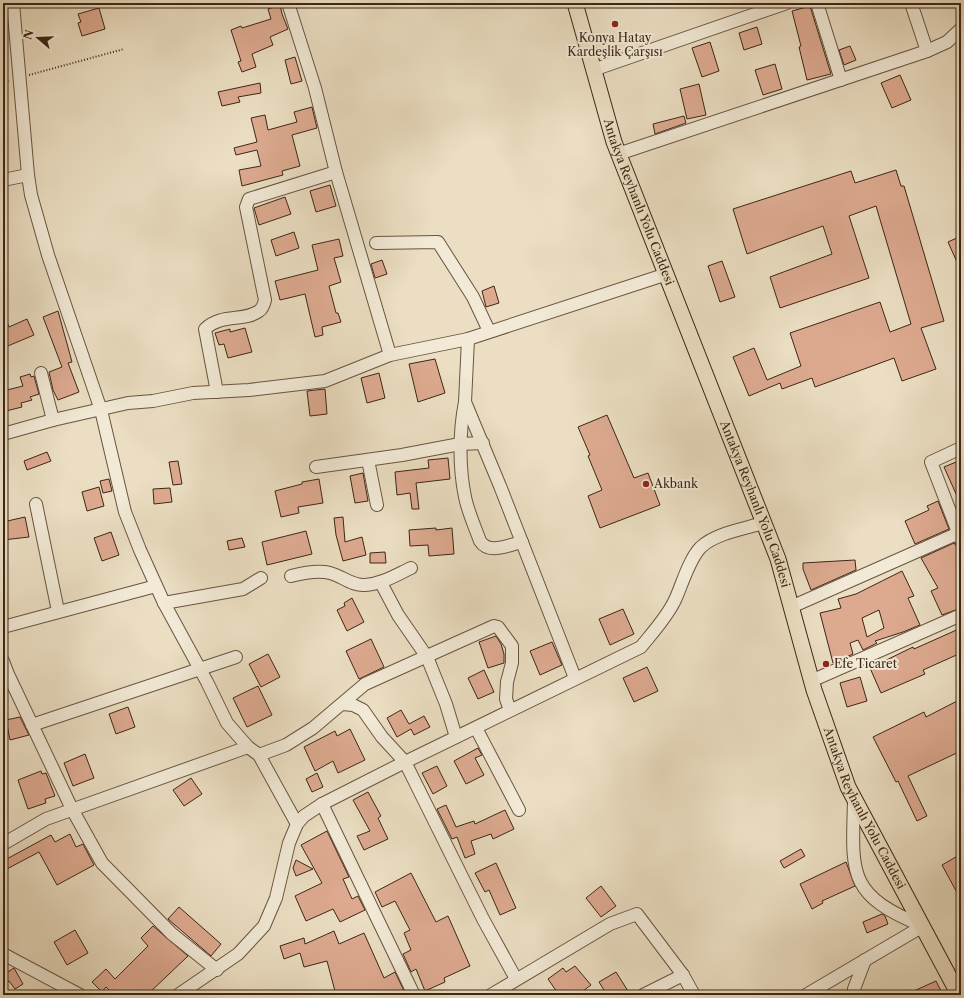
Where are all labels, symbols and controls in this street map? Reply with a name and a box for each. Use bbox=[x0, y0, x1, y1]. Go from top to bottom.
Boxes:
north arrow bbox=[18, 18, 58, 58]
marker: Konya Hatay Kardeşlik Çarşısı bbox=[610, 19, 620, 29]
text: N bbox=[20, 28, 37, 42]
place label: Konya Hatay Kardeşlik Çarşısı bbox=[567, 30, 663, 59]
street label: Antakya Reyhanlı Yolu Caddesi bbox=[601, 116, 678, 288]
street label: Antakya Reyhanlı Yolu Caddesi bbox=[717, 417, 794, 589]
place label: Akbank bbox=[653, 476, 699, 491]
marker: Akbank bbox=[641, 479, 651, 489]
place label: Efe Ticaret bbox=[834, 656, 898, 671]
marker: Efe Ticaret bbox=[821, 659, 831, 669]
street label: Antakya Reyhanlı Yolu Caddesi bbox=[820, 724, 909, 892]

